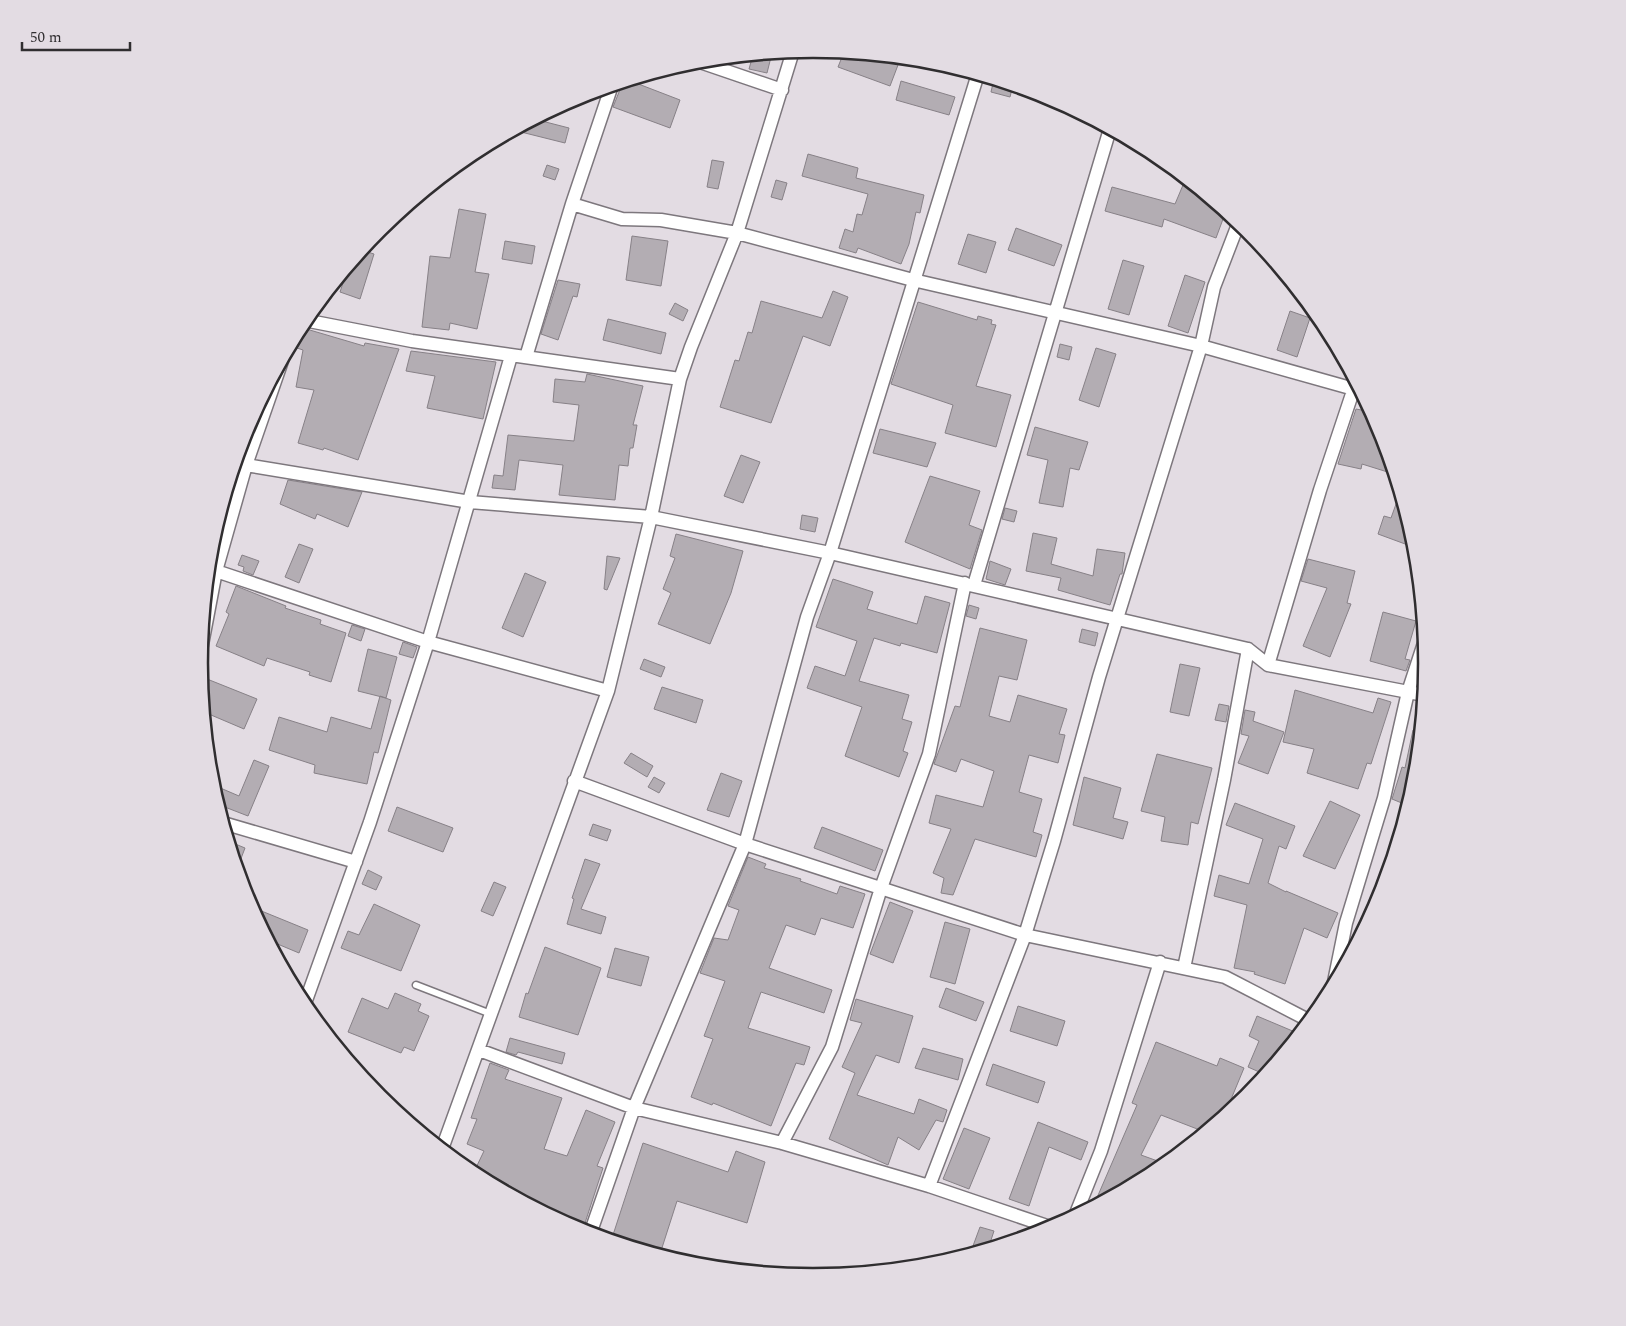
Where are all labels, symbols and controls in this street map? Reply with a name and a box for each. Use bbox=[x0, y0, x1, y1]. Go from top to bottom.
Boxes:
scale bar bbox=[22, 20, 130, 52]
text: 50 m bbox=[30, 26, 62, 49]

